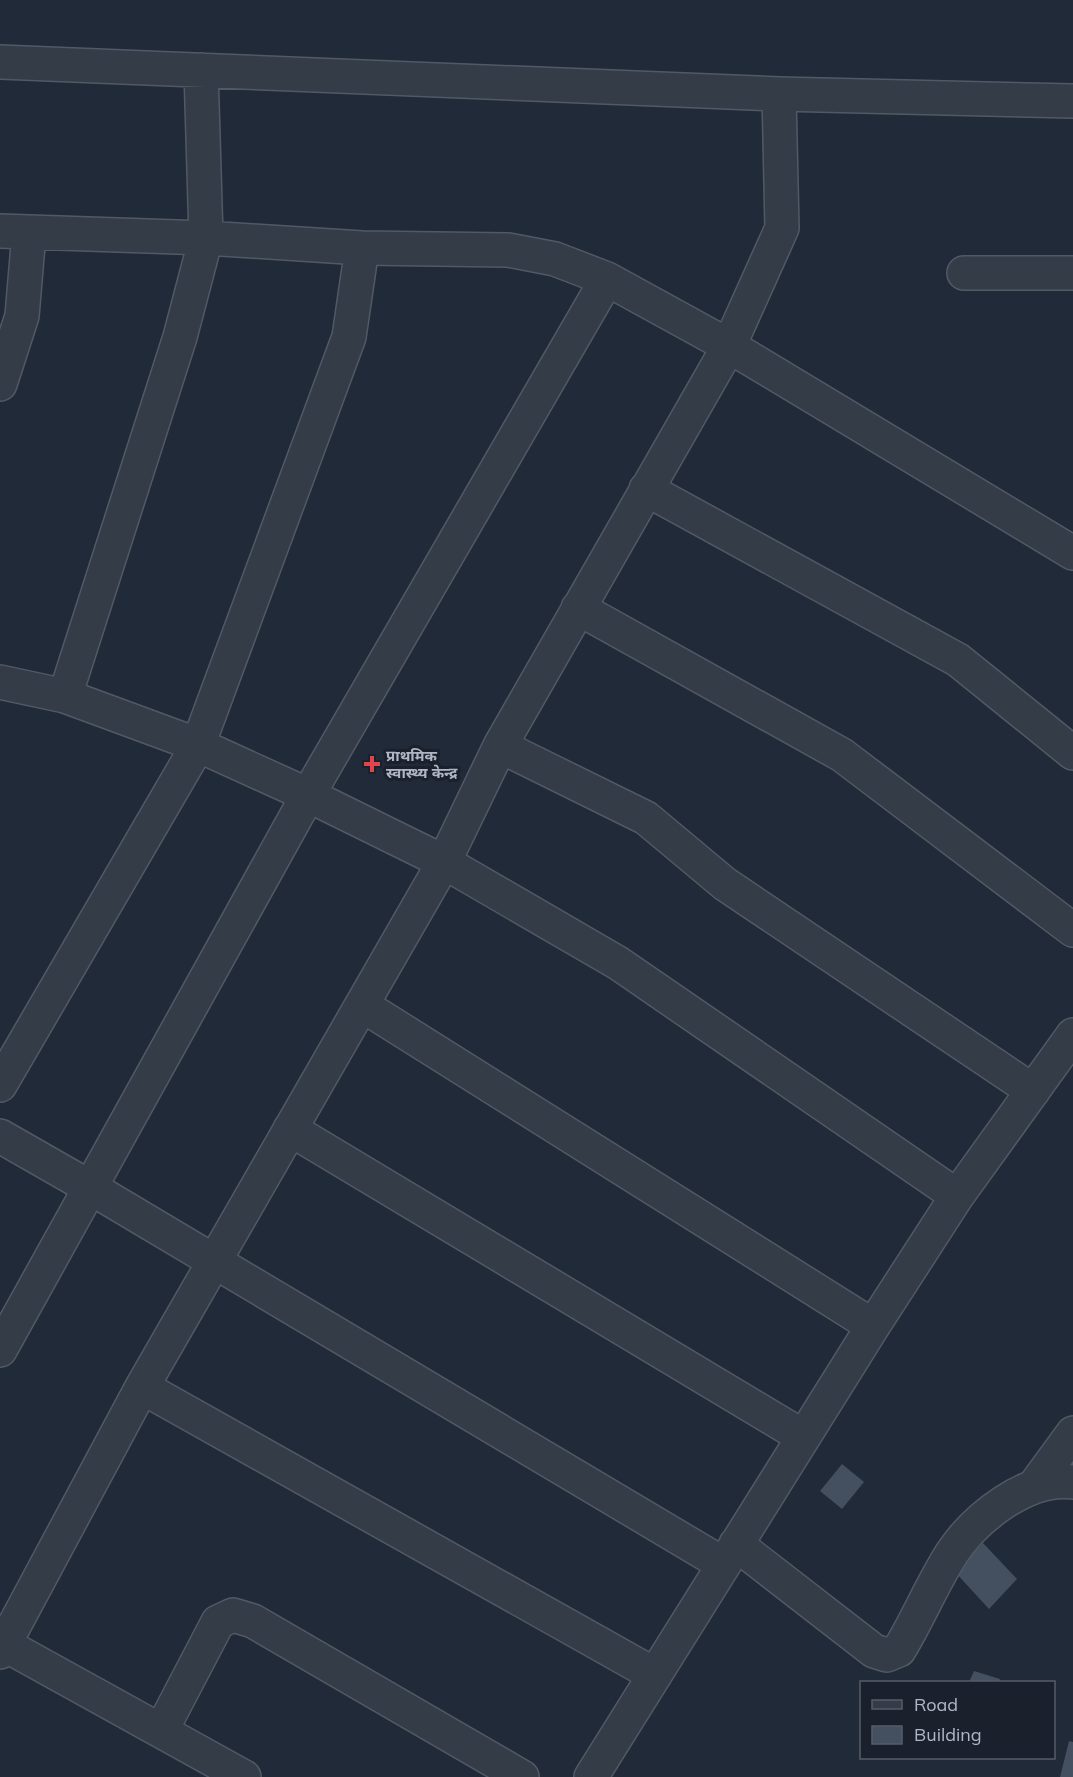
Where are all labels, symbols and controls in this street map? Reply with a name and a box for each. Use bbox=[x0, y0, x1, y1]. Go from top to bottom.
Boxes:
place label: प्राथमिक स्वास्थ्य केन्द्र bbox=[386, 746, 458, 782]
marker: प्राथमिक स्वास्थ्य केन्द्र bbox=[363, 755, 381, 773]
legend bbox=[860, 1681, 1055, 1759]
text: Road bbox=[914, 1693, 958, 1716]
text: Building bbox=[914, 1723, 982, 1746]

